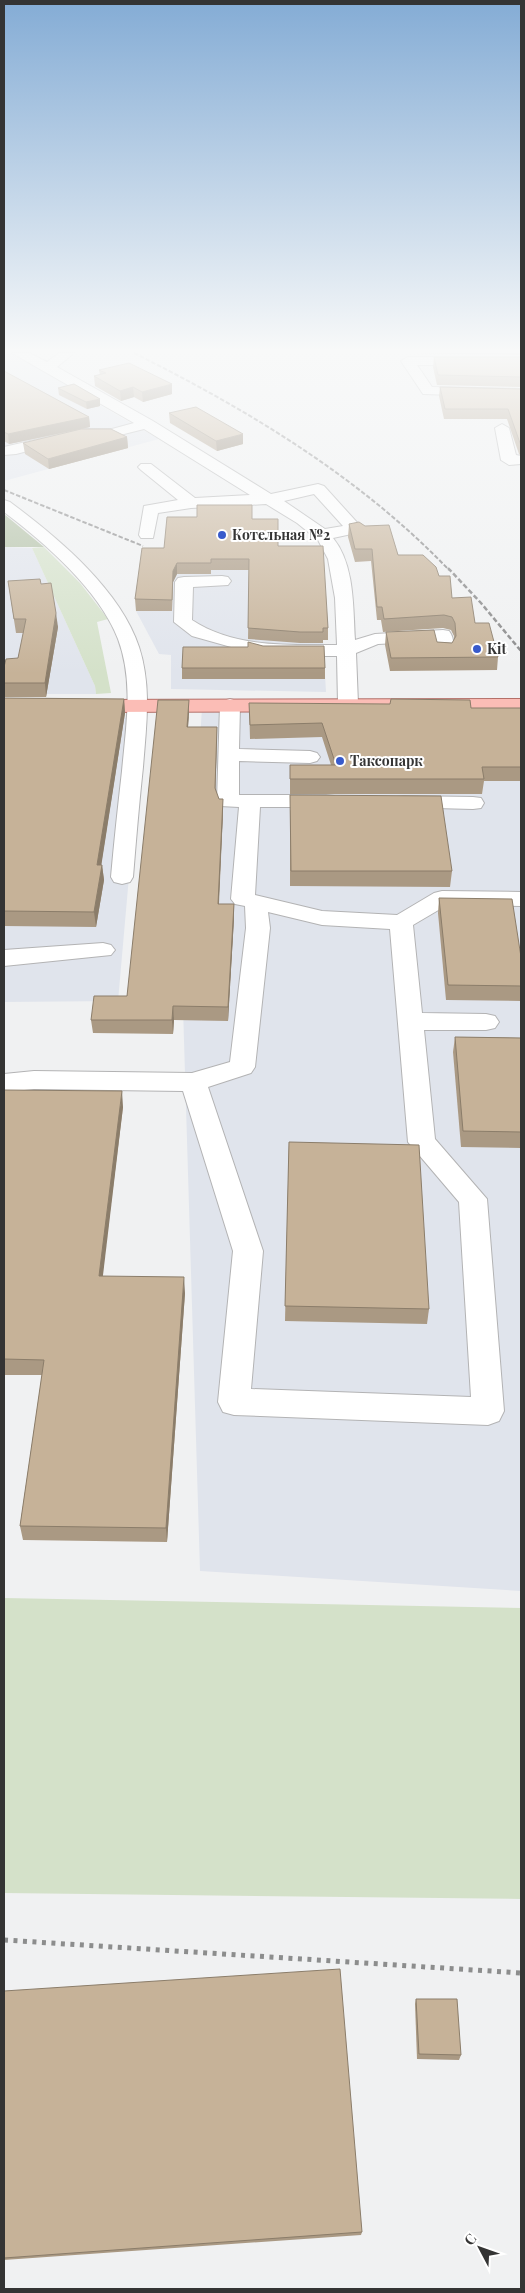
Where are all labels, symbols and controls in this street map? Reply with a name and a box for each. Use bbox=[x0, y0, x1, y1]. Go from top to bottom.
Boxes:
place label: Котельная №2 bbox=[232, 525, 330, 544]
marker: Котельная №2 bbox=[216, 529, 228, 541]
place label: Kit bbox=[487, 639, 506, 658]
marker: Kit bbox=[471, 643, 483, 655]
place label: Таксопарк bbox=[350, 751, 423, 770]
marker: Таксопарк bbox=[334, 755, 346, 767]
north arrow bbox=[455, 2223, 505, 2273]
text: С bbox=[459, 2229, 480, 2249]

